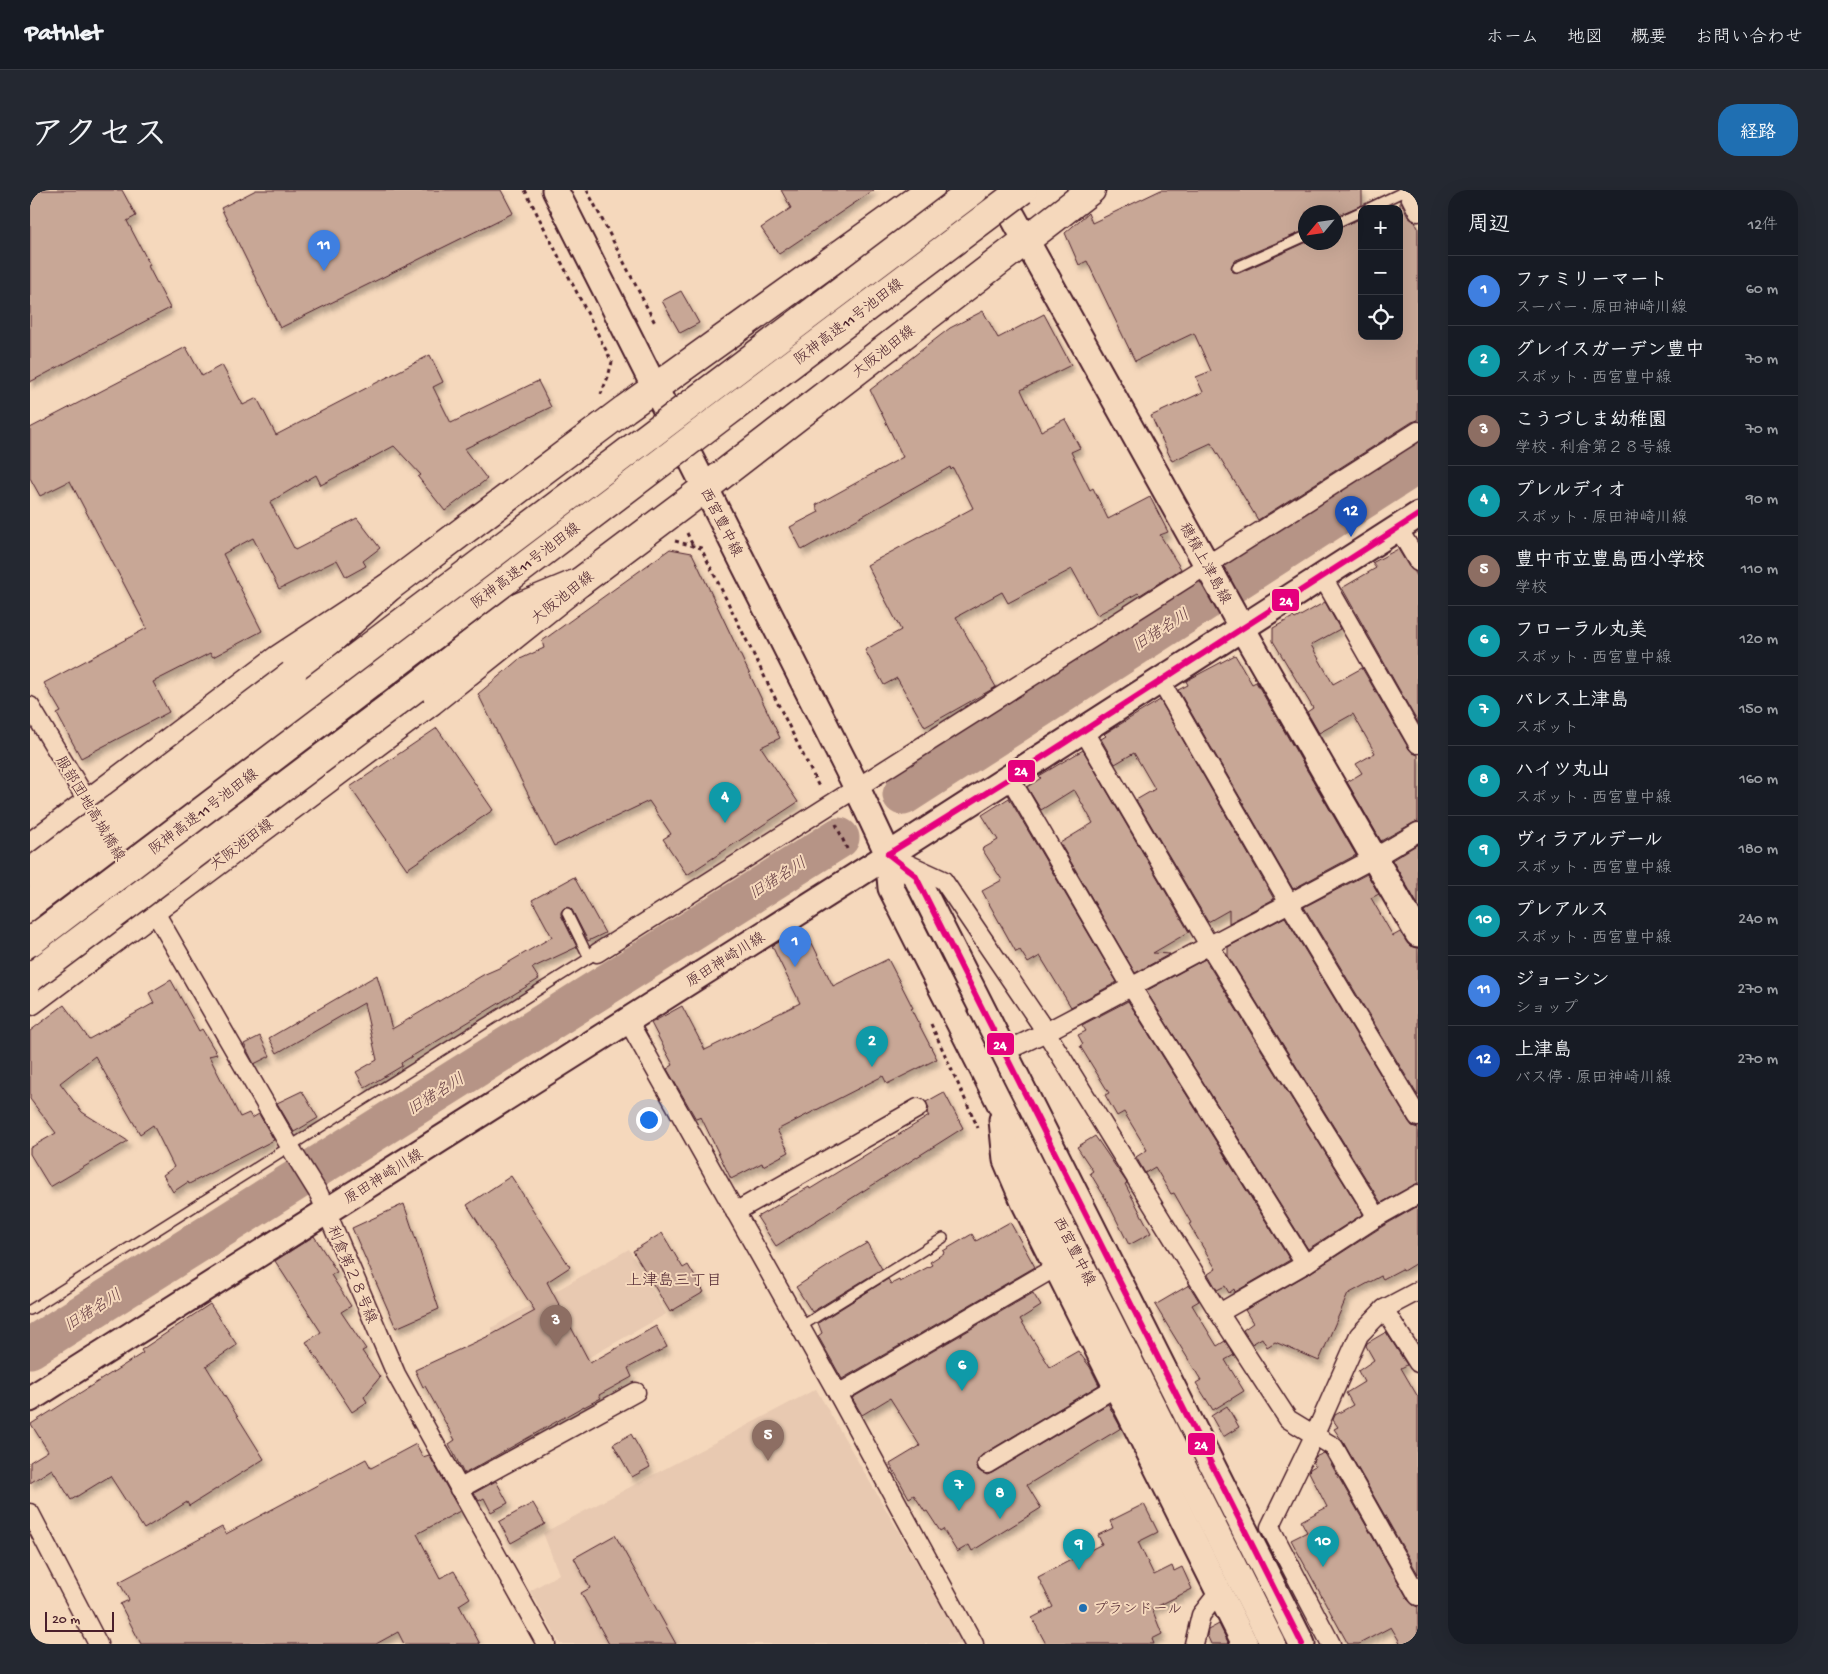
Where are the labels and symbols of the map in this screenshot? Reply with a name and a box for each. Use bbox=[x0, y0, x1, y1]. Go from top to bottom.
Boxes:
north arrow bbox=[1298, 205, 1343, 250]
pin: 11 bbox=[308, 230, 340, 271]
street label: 阪神高速11号池田線 bbox=[790, 275, 907, 370]
street label: 大阪池田線 bbox=[849, 322, 919, 383]
street label: 西宮豊中線 bbox=[695, 485, 746, 560]
pin: 12 bbox=[1335, 496, 1367, 537]
street label: 阪神高速11号池田線 bbox=[467, 519, 584, 614]
street label: 穂積上津島線 bbox=[1175, 520, 1235, 608]
street label: 大阪池田線 bbox=[528, 568, 598, 629]
line badge: 24 bbox=[1271, 588, 1300, 612]
text: 24 bbox=[1279, 594, 1293, 611]
water label: 旧猪名川 bbox=[1129, 606, 1194, 657]
street label: 服部団地高城橋線 bbox=[51, 752, 129, 865]
line badge: 24 bbox=[1007, 759, 1036, 783]
text: 24 bbox=[1014, 764, 1028, 781]
street label: 阪神高速11号池田線 bbox=[145, 765, 262, 860]
pin: 4 bbox=[709, 782, 741, 823]
street label: 大阪池田線 bbox=[206, 815, 278, 875]
water label: 旧猪名川 bbox=[746, 854, 811, 905]
pin: 1 bbox=[779, 926, 811, 967]
street label: 原田神崎川線 bbox=[683, 928, 769, 992]
pin: 2 bbox=[856, 1026, 888, 1067]
line badge: 24 bbox=[986, 1032, 1015, 1056]
text: 24 bbox=[993, 1038, 1007, 1055]
water label: 旧猪名川 bbox=[404, 1070, 469, 1121]
your location bbox=[636, 1107, 662, 1133]
street label: 原田神崎川線 bbox=[341, 1145, 427, 1209]
street label: 西宮豊中線 bbox=[1048, 1214, 1099, 1289]
street label: 利倉第２８号線 bbox=[322, 1223, 381, 1327]
district label: 上津島三丁目 bbox=[626, 1271, 722, 1292]
water label: 旧猪名川 bbox=[61, 1286, 126, 1337]
pin: 3 bbox=[540, 1305, 572, 1346]
pin: 6 bbox=[946, 1350, 978, 1391]
pin: 5 bbox=[752, 1420, 784, 1461]
line badge: 24 bbox=[1187, 1432, 1216, 1456]
text: 24 bbox=[1194, 1438, 1208, 1455]
pin: 7 bbox=[943, 1470, 975, 1511]
pin: 8 bbox=[984, 1478, 1016, 1519]
pin: 10 bbox=[1307, 1526, 1339, 1567]
pin: 9 bbox=[1063, 1529, 1095, 1570]
place label: プランドール bbox=[1093, 1601, 1182, 1619]
marker: プランドール bbox=[1077, 1602, 1089, 1614]
scale bar bbox=[45, 1609, 114, 1632]

